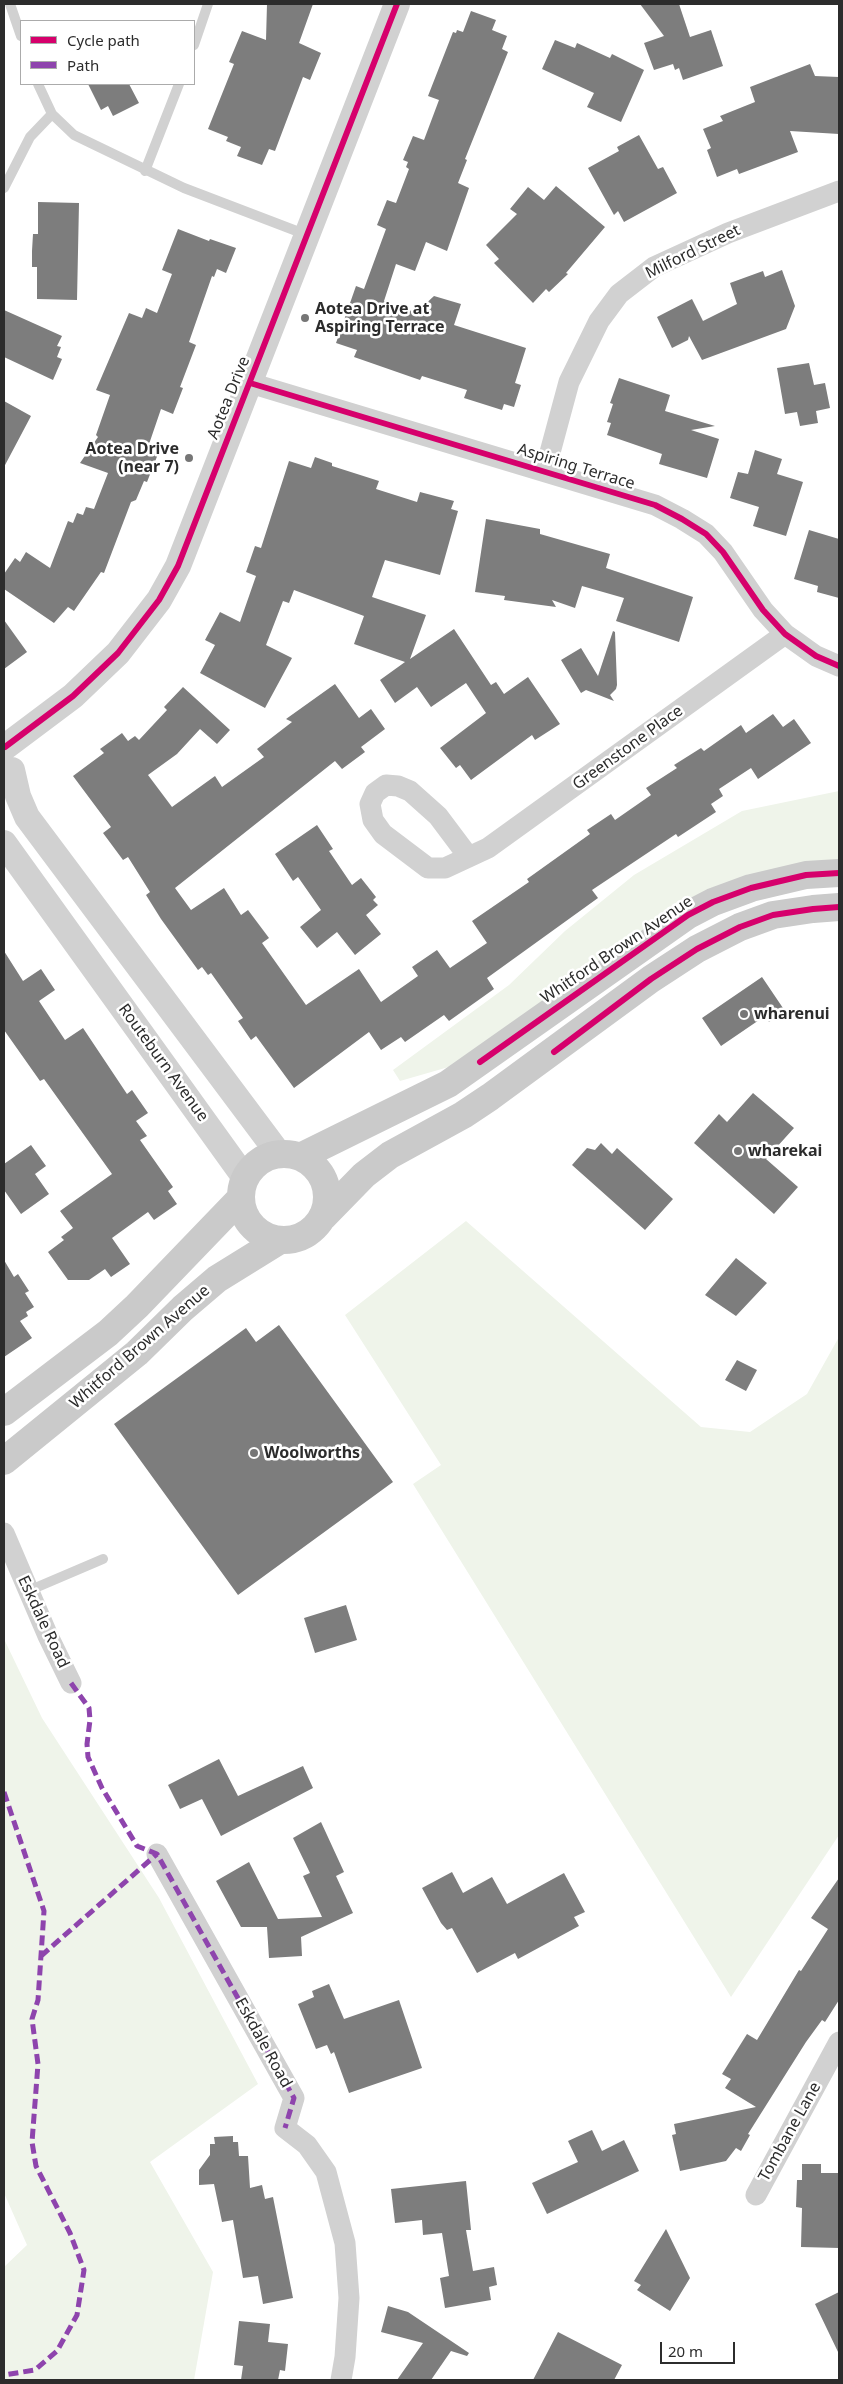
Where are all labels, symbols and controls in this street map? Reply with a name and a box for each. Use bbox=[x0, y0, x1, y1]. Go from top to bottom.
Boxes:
legend bbox=[20, 20, 195, 85]
text: Cycle path bbox=[67, 30, 140, 50]
text: Path bbox=[67, 55, 99, 75]
street label: Milford Street bbox=[643, 221, 743, 283]
place label: Aotea Drive at Aspiring Terrace bbox=[315, 299, 445, 337]
marker: Aotea Drive at Aspiring Terrace bbox=[299, 312, 311, 324]
street label: Aotea Drive bbox=[204, 354, 254, 442]
place label: Aotea Drive (near 7) bbox=[85, 439, 179, 477]
street label: Aspiring Terrace bbox=[515, 440, 637, 494]
marker: Aotea Drive (near 7) bbox=[183, 452, 195, 464]
street label: Greenstone Place bbox=[569, 702, 687, 794]
street label: Whitford Brown Avenue bbox=[537, 892, 697, 1008]
street label: Routeburn Avenue bbox=[114, 1000, 212, 1126]
place label: wharenui bbox=[754, 1004, 830, 1024]
marker: wharenui bbox=[738, 1008, 750, 1020]
place label: wharekai bbox=[748, 1141, 822, 1161]
marker: wharekai bbox=[732, 1145, 744, 1157]
street label: Whitford Brown Avenue bbox=[66, 1281, 214, 1413]
place label: Woolworths bbox=[264, 1443, 360, 1463]
marker: Woolworths bbox=[248, 1447, 260, 1459]
street label: Eskdale Road bbox=[13, 1573, 73, 1671]
street label: Eskdale Road bbox=[230, 1995, 296, 2091]
street label: Tombane Lane bbox=[755, 2079, 825, 2185]
scale bar bbox=[663, 2332, 738, 2364]
text: 20 m bbox=[668, 2341, 703, 2361]

